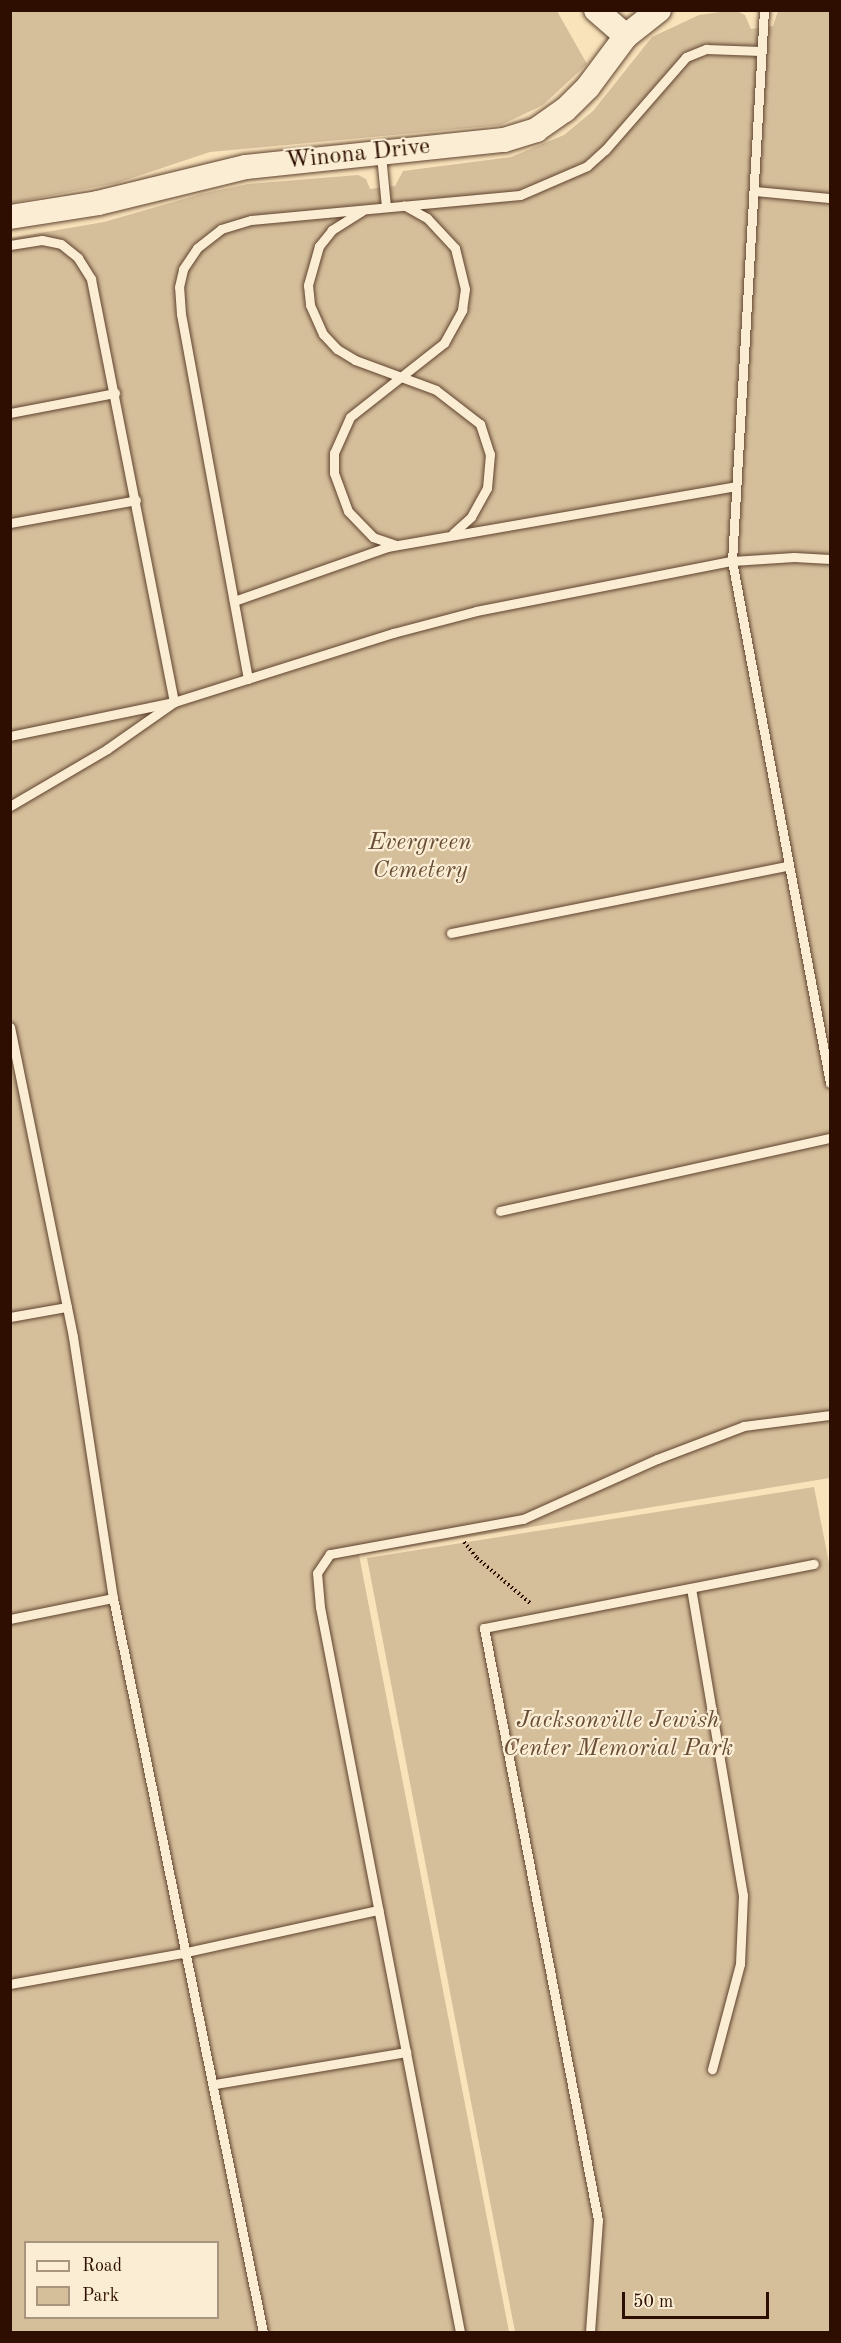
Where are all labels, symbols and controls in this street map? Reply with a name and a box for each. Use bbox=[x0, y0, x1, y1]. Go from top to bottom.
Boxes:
street label: Winona Drive bbox=[284, 133, 432, 177]
park label: Evergreen Cemetery bbox=[368, 830, 472, 886]
park label: Jacksonville Jewish Center Memorial Park bbox=[503, 1708, 733, 1764]
legend bbox=[24, 2241, 219, 2319]
text: Road bbox=[82, 2257, 122, 2275]
scale bar bbox=[625, 2280, 772, 2318]
text: Park bbox=[82, 2287, 119, 2305]
text: 50 m bbox=[633, 2293, 673, 2311]

